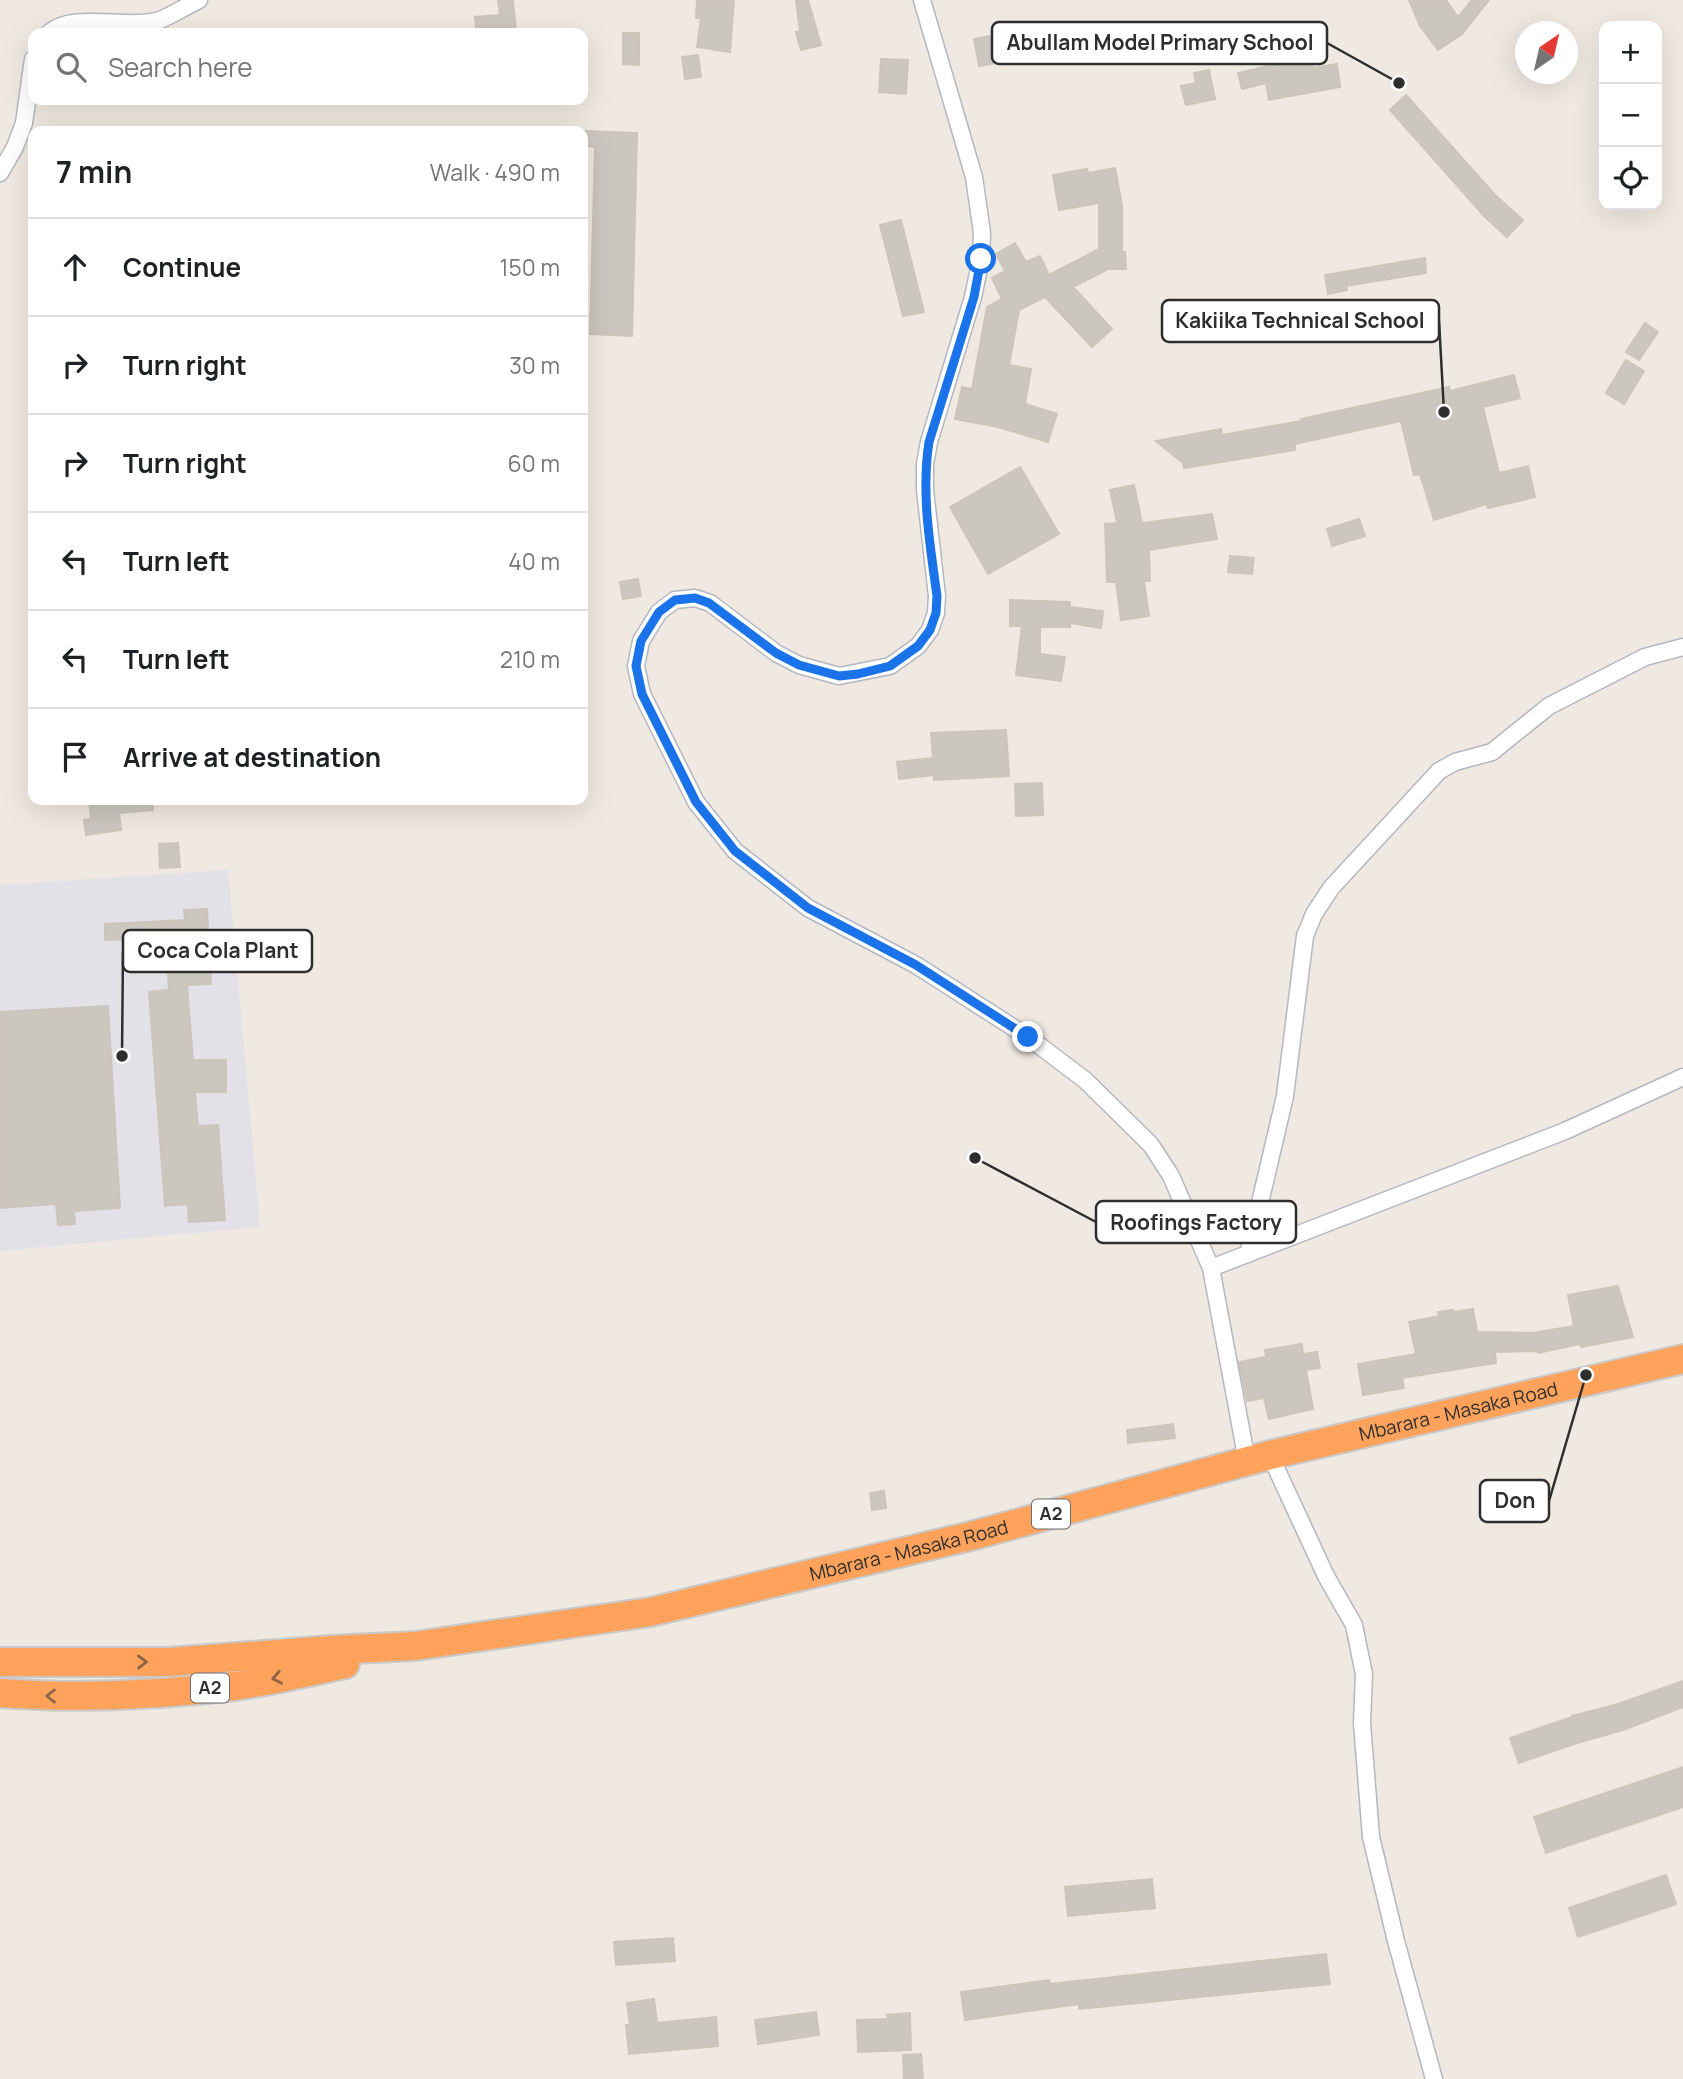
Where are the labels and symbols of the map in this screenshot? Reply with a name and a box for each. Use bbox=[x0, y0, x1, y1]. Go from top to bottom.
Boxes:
north arrow bbox=[1515, 21, 1578, 84]
callout: Abullam Model Primary School bbox=[992, 22, 1327, 64]
text: Abullam Model Primary School bbox=[1006, 28, 1314, 56]
route start bbox=[965, 243, 996, 274]
callout: Kakiika Technical School bbox=[1162, 300, 1439, 342]
text: Kakiika Technical School bbox=[1175, 306, 1425, 334]
callout: Coca Cola Plant bbox=[123, 930, 312, 972]
text: Coca Cola Plant bbox=[138, 936, 299, 964]
route end bbox=[1012, 1021, 1043, 1052]
callout: Roofings Factory bbox=[1096, 1201, 1296, 1243]
text: Roofings Factory bbox=[1110, 1208, 1282, 1236]
street label: Mbarara - Masaka Road bbox=[1356, 1376, 1560, 1447]
callout: Don bbox=[1480, 1480, 1549, 1522]
text: Don bbox=[1495, 1486, 1535, 1514]
road number: A2 bbox=[1032, 1499, 1070, 1528]
street label: Mbarara - Masaka Road bbox=[807, 1514, 1011, 1587]
one-way arrow bbox=[137, 1654, 147, 1670]
one-way arrow bbox=[271, 1669, 283, 1684]
road number: A2 bbox=[191, 1674, 229, 1702]
one-way arrow bbox=[45, 1688, 55, 1704]

